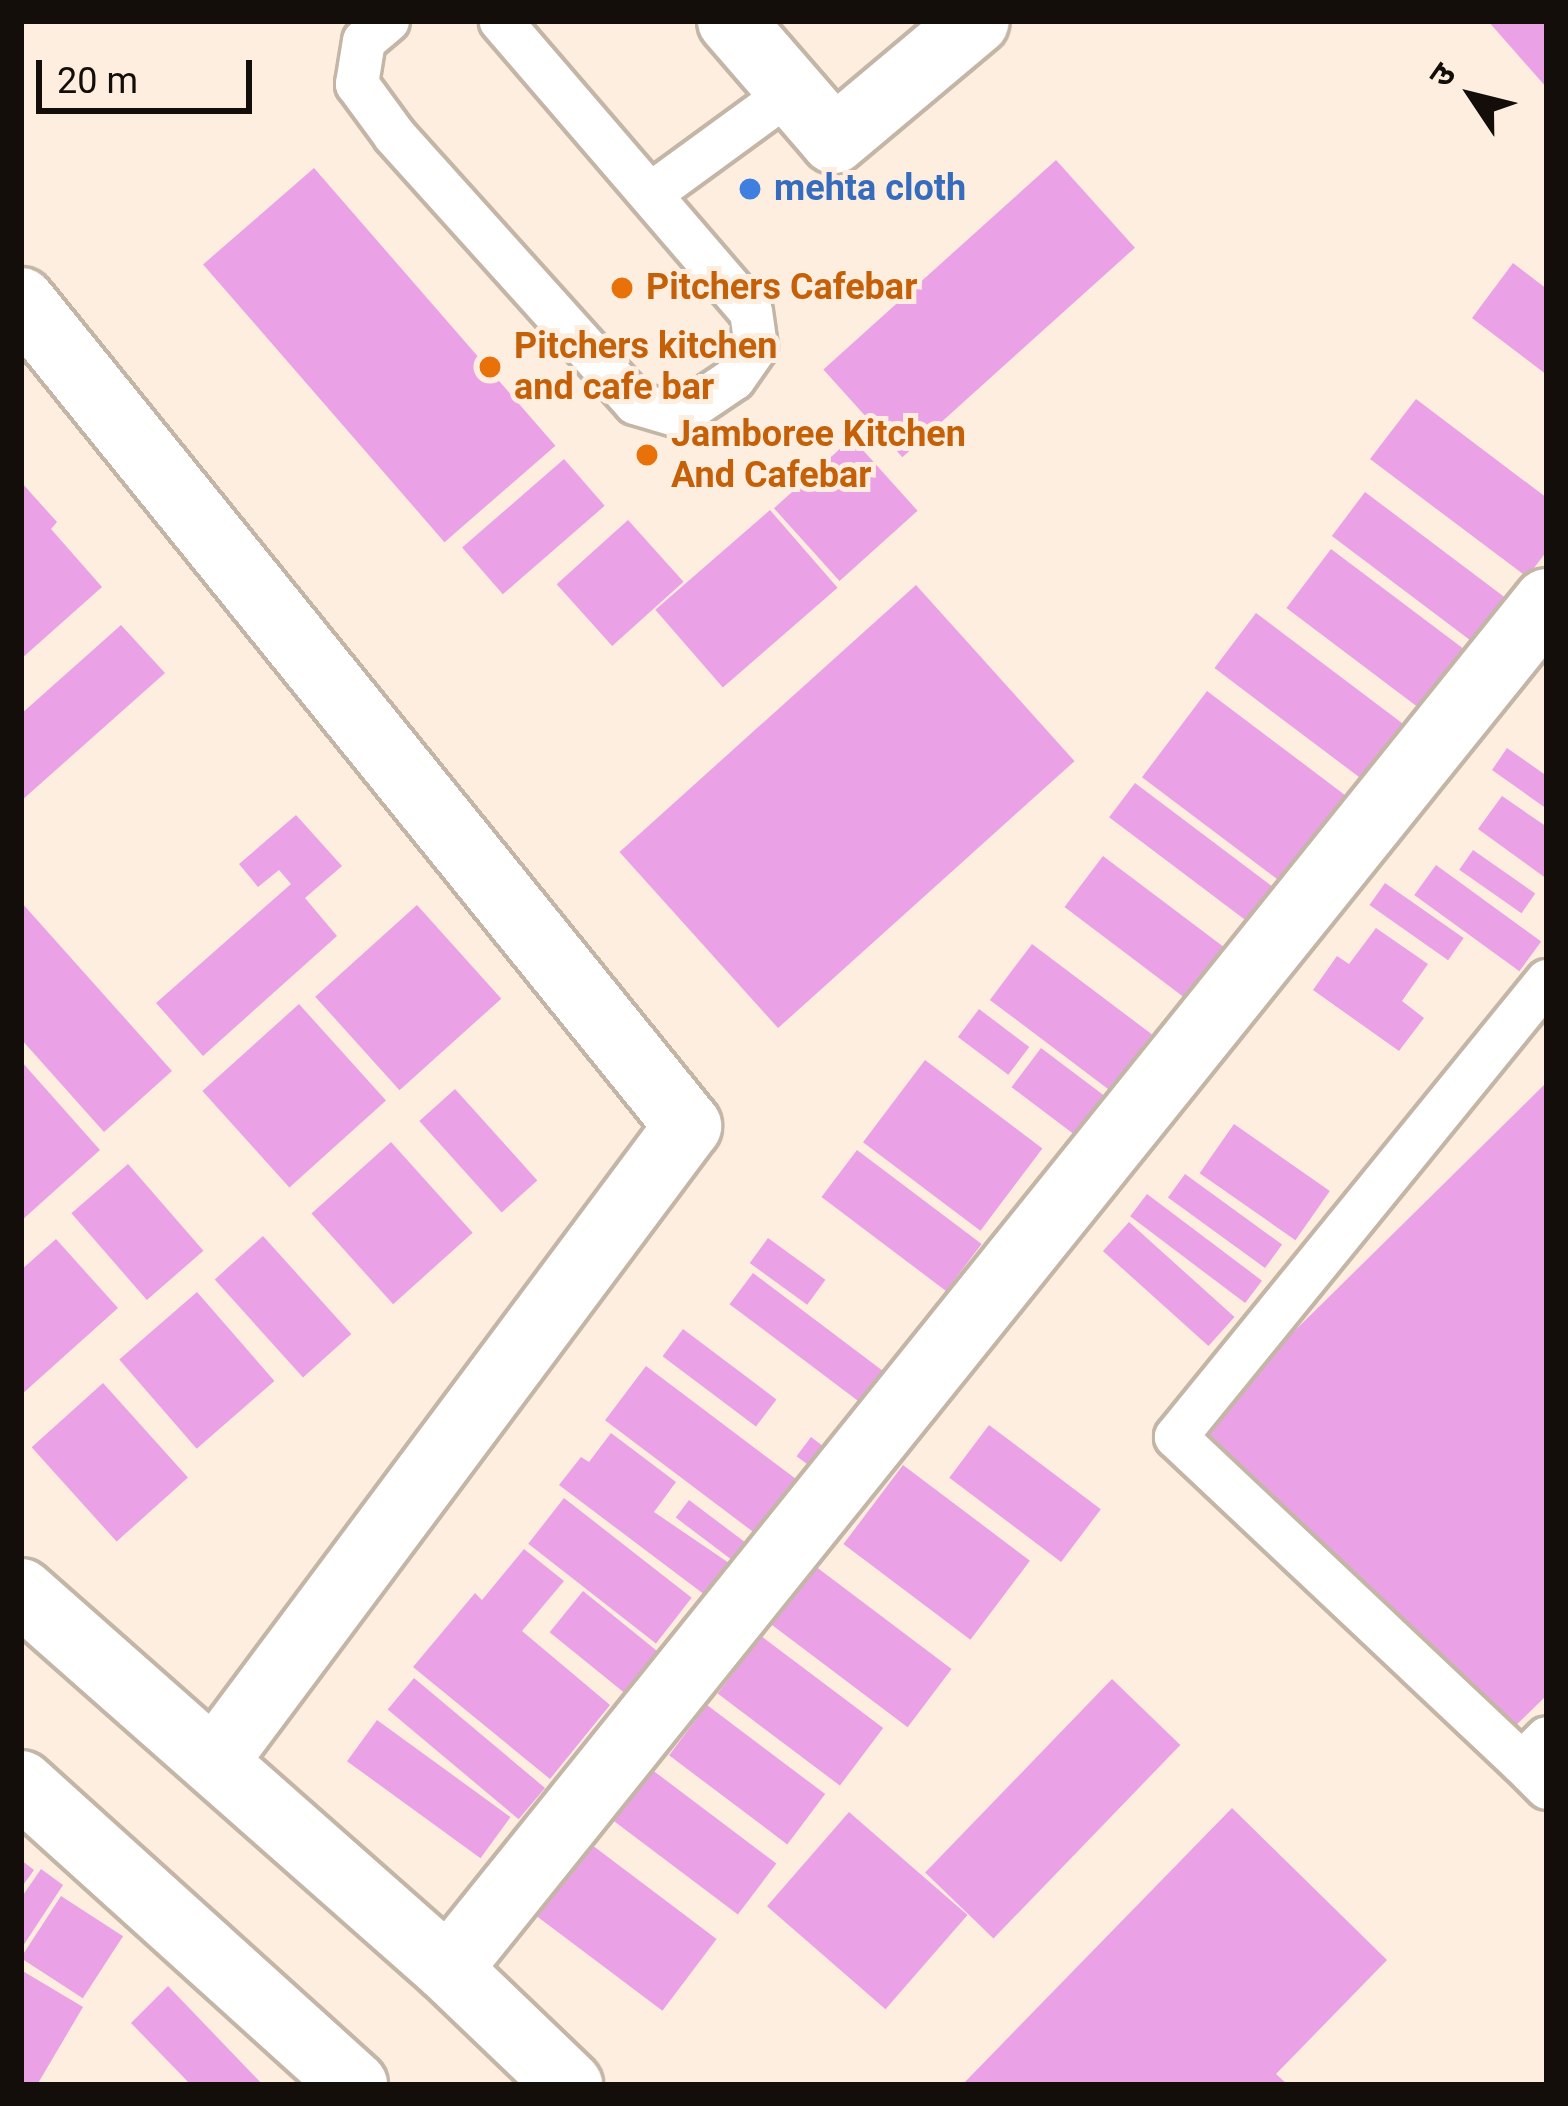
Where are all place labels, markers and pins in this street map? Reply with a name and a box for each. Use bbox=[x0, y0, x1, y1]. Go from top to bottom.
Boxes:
place label: mehta cloth bbox=[774, 167, 966, 211]
marker: mehta cloth bbox=[737, 176, 763, 202]
place label: Pitchers Cafebar bbox=[646, 266, 917, 310]
marker: Pitchers Cafebar bbox=[609, 275, 635, 301]
place label: Pitchers kitchen and cafe bar bbox=[514, 324, 777, 409]
marker: Pitchers kitchen and cafe bar bbox=[477, 354, 503, 380]
place label: Jamboree Kitchen And Cafebar bbox=[671, 412, 966, 497]
marker: Jamboree Kitchen And Cafebar bbox=[634, 442, 660, 468]

